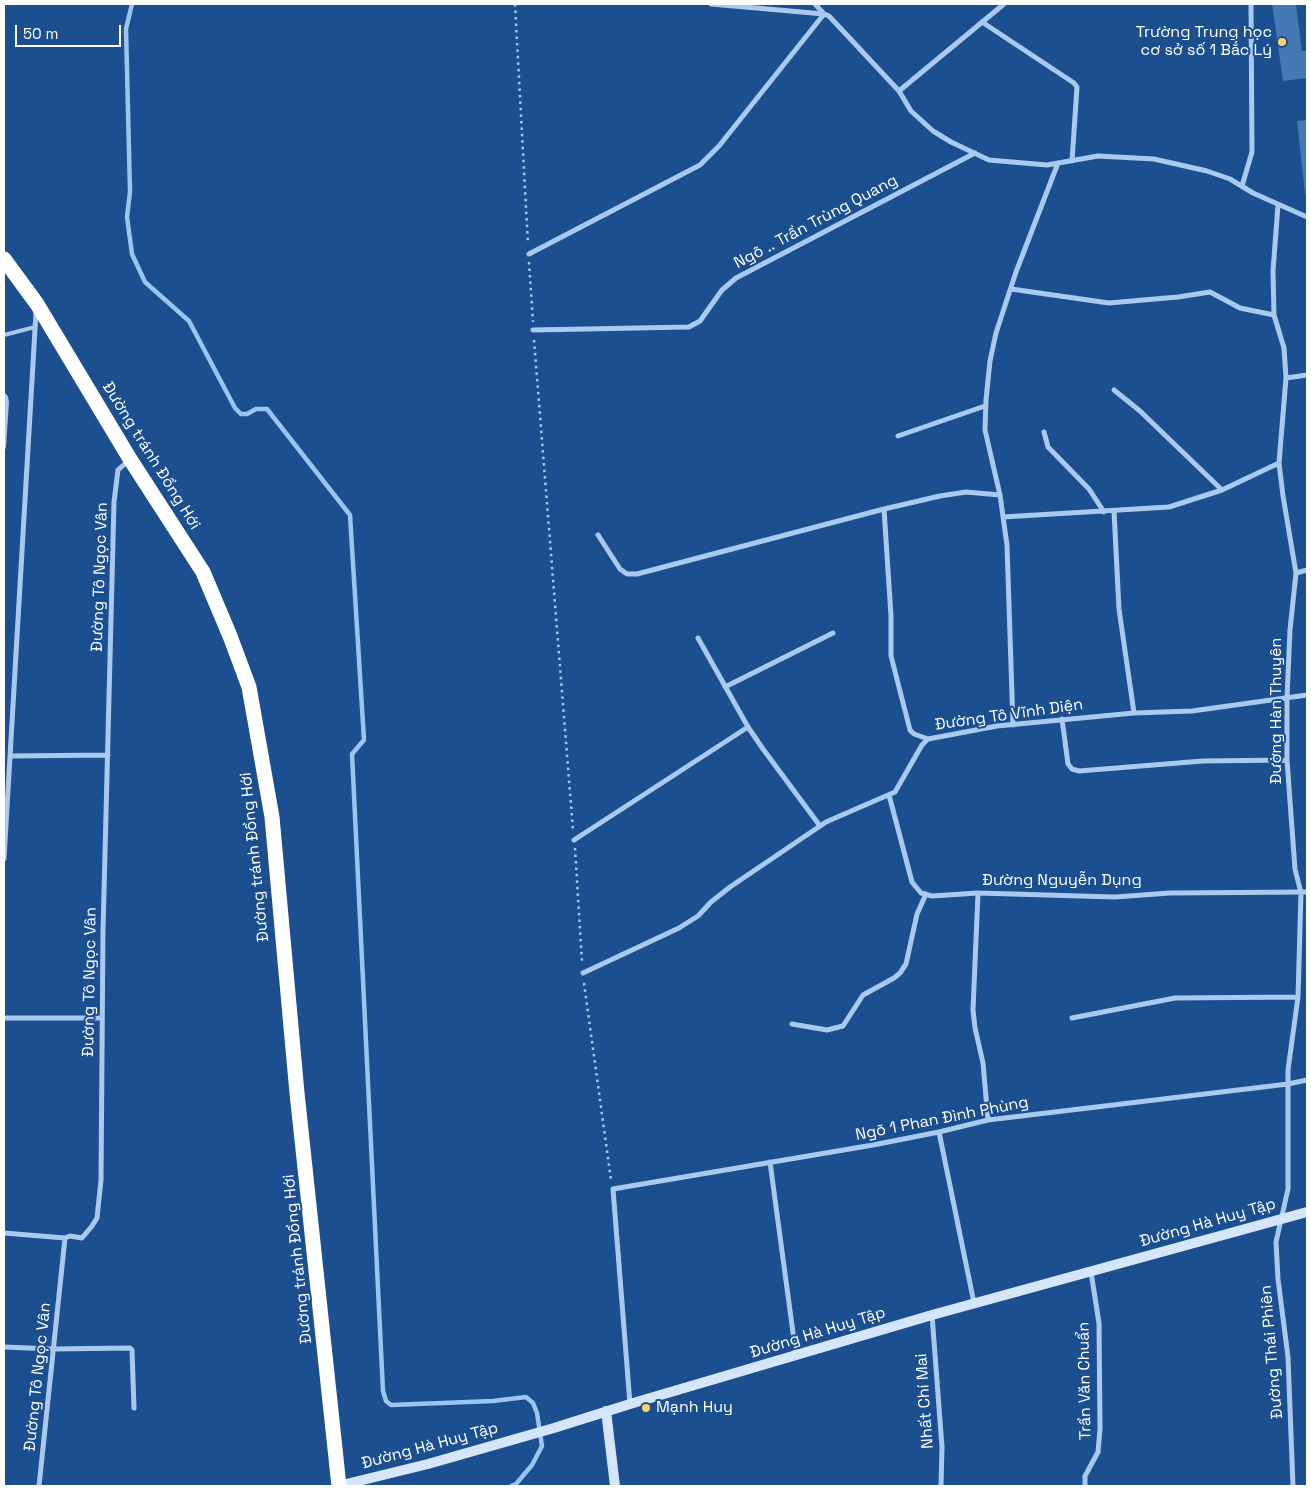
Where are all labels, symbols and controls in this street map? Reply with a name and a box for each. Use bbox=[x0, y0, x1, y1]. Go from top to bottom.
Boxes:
scale bar bbox=[18, 15, 124, 47]
place label: Trường Trung học cơ sở số 1 Bắc Lý bbox=[1136, 23, 1272, 61]
text: 50 m bbox=[23, 24, 58, 43]
marker: Trường Trung học cơ sở số 1 Bắc Lý bbox=[1276, 36, 1288, 48]
street label: Ngõ .. Trần Trùng Quang bbox=[731, 171, 901, 273]
street label: Đường tránh Đồng Hới bbox=[98, 379, 204, 533]
street label: Đường Tô Ngọc Vân bbox=[88, 502, 112, 652]
street label: Đường Hàn Thuyên bbox=[1267, 638, 1287, 784]
street label: Đường Tô Vĩnh Diện bbox=[934, 695, 1084, 735]
street label: Đường tránh Đồng Hới bbox=[237, 771, 273, 943]
street label: Đường Nguyễn Dụng bbox=[982, 871, 1142, 891]
street label: Đường Tô Ngọc Vân bbox=[79, 907, 101, 1057]
street label: Ngõ 1 Phan Đình Phùng bbox=[854, 1093, 1030, 1145]
street label: Đường tránh Đồng Hới bbox=[280, 1173, 316, 1345]
street label: Đường Hà Huy Tập bbox=[1138, 1194, 1278, 1252]
street label: Đường Thái Phiên bbox=[1257, 1284, 1287, 1420]
street label: Đường Tô Ngọc Vân bbox=[21, 1302, 55, 1452]
street label: Đường Hà Huy Tập bbox=[748, 1303, 888, 1363]
street label: Trần Văn Chuẩn bbox=[1074, 1322, 1096, 1440]
street label: Nhất Chí Mai bbox=[912, 1353, 938, 1449]
place label: Mạnh Huy bbox=[656, 1398, 733, 1418]
marker: Mạnh Huy bbox=[640, 1402, 652, 1414]
street label: Đường Hà Huy Tập bbox=[360, 1419, 500, 1473]

